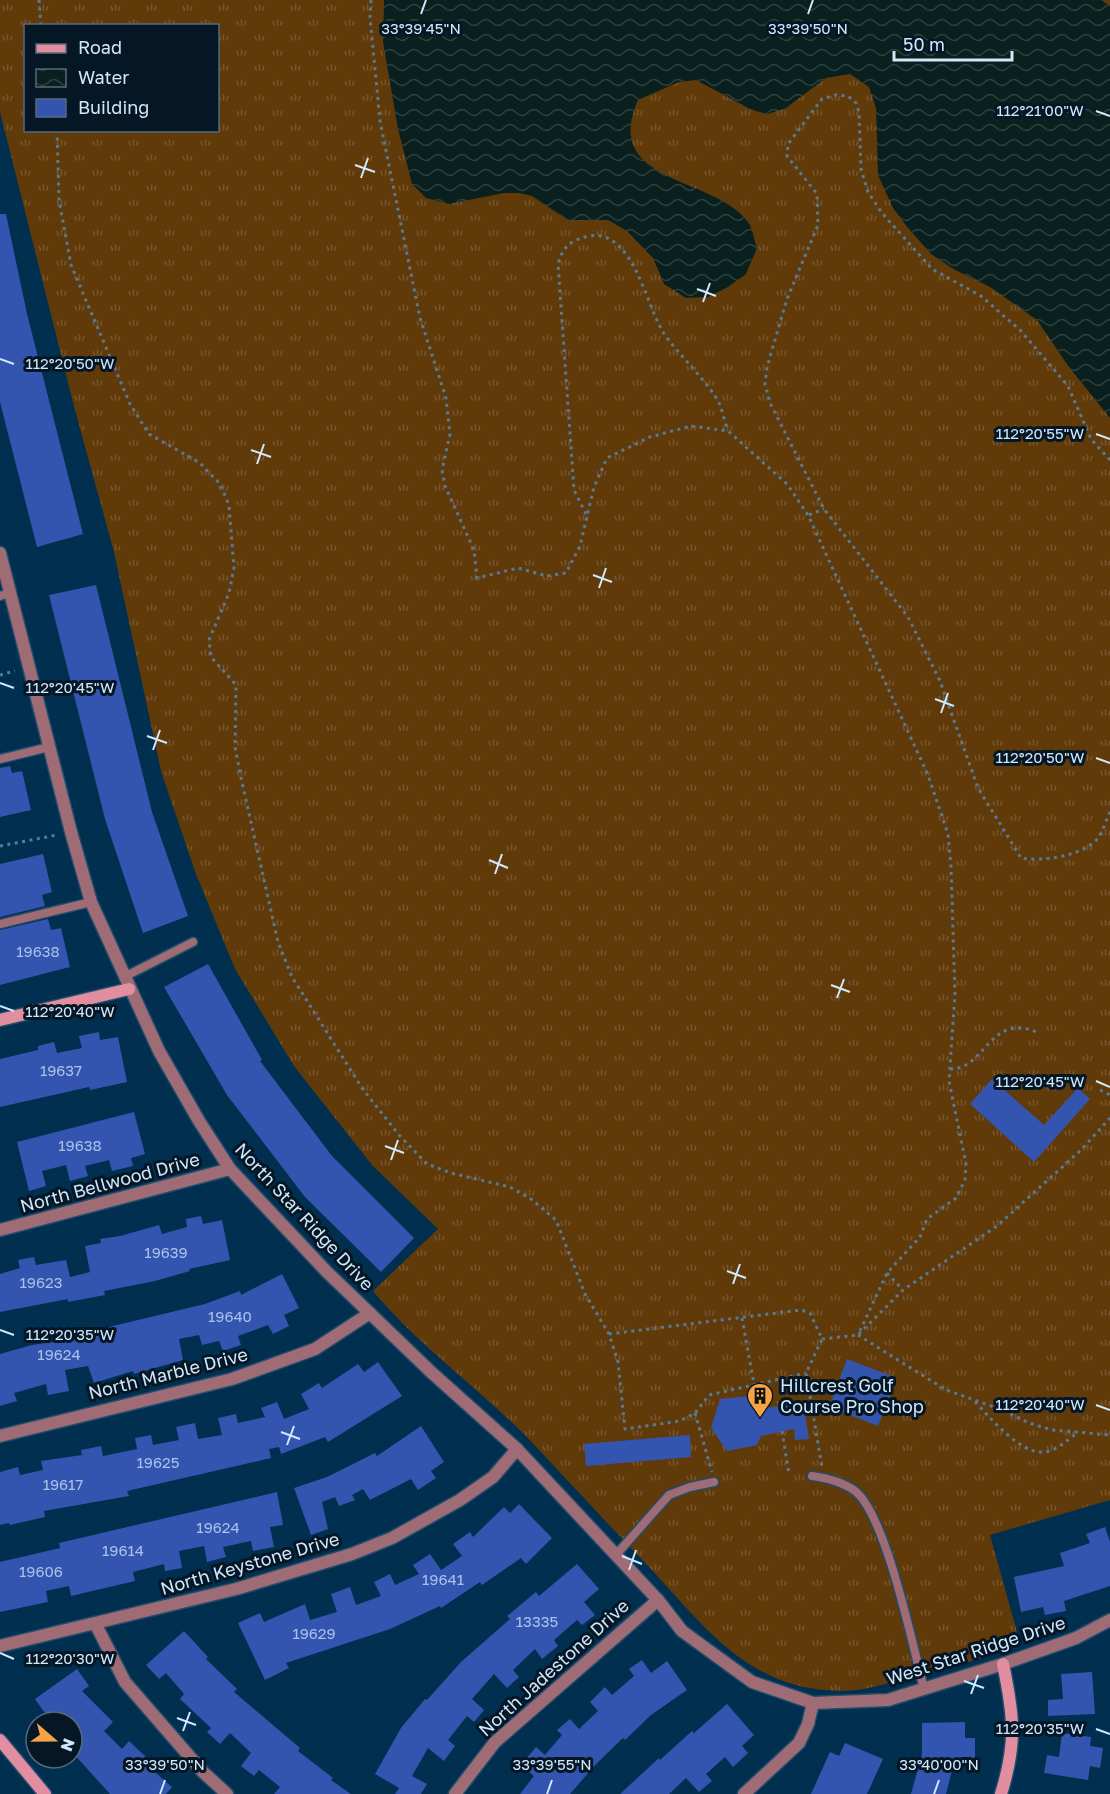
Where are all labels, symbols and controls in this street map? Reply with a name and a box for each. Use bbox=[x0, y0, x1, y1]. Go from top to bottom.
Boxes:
text: 33°39'45"N bbox=[381, 19, 461, 37]
text: 33°39'50"N bbox=[768, 19, 848, 37]
legend bbox=[24, 24, 219, 132]
scale bar bbox=[894, 24, 1012, 62]
text: 50 m bbox=[903, 33, 945, 55]
text: Road bbox=[78, 36, 122, 58]
text: Water bbox=[78, 66, 129, 88]
text: Building bbox=[78, 96, 149, 118]
text: 112°21'00"W bbox=[996, 101, 1084, 119]
text: 112°20'50"W bbox=[26, 354, 114, 372]
text: 112°20'55"W bbox=[996, 424, 1084, 442]
text: 112°20'45"W bbox=[26, 678, 114, 696]
text: 112°20'50"W bbox=[996, 748, 1084, 766]
house number: 19638 bbox=[16, 942, 60, 960]
text: 112°20'40"W bbox=[25, 1002, 115, 1020]
house number: 19637 bbox=[40, 1061, 82, 1079]
text: 112°20'45"W bbox=[996, 1072, 1084, 1090]
house number: 19638 bbox=[58, 1136, 102, 1154]
street label: North Star Ridge Drive bbox=[231, 1138, 379, 1295]
street label: North Bellwood Drive bbox=[18, 1148, 202, 1217]
house number: 19639 bbox=[144, 1243, 188, 1261]
house number: 19623 bbox=[20, 1273, 62, 1291]
house number: 19640 bbox=[208, 1307, 252, 1325]
text: 112°20'35"W bbox=[26, 1325, 114, 1343]
street label: North Marble Drive bbox=[86, 1343, 250, 1403]
house number: 19624 bbox=[37, 1345, 81, 1363]
place label: Hillcrest Golf Course Pro Shop bbox=[780, 1374, 924, 1417]
building icon: Hillcrest Golf Course Pro Shop bbox=[745, 1381, 775, 1419]
text: 112°20'40"W bbox=[995, 1395, 1085, 1413]
house number: 19625 bbox=[137, 1453, 179, 1471]
house number: 19617 bbox=[43, 1475, 83, 1493]
house number: 19624 bbox=[196, 1518, 240, 1536]
street label: North Keystone Drive bbox=[158, 1527, 342, 1599]
house number: 19614 bbox=[102, 1541, 144, 1559]
house number: 19606 bbox=[19, 1562, 63, 1580]
house number: 19641 bbox=[422, 1570, 464, 1588]
street label: North Jadestone Drive bbox=[474, 1594, 633, 1740]
street label: West Star Ridge Drive bbox=[883, 1611, 1068, 1689]
house number: 13335 bbox=[516, 1612, 558, 1630]
house number: 19629 bbox=[292, 1624, 336, 1642]
text: 112°20'30"W bbox=[25, 1649, 115, 1667]
north arrow bbox=[24, 1710, 84, 1770]
text: 112°20'35"W bbox=[996, 1719, 1084, 1737]
text: N bbox=[57, 1736, 80, 1754]
text: 33°39'50"N bbox=[125, 1755, 205, 1773]
text: 33°39'55"N bbox=[512, 1755, 592, 1773]
text: 33°40'00"N bbox=[899, 1755, 979, 1773]

